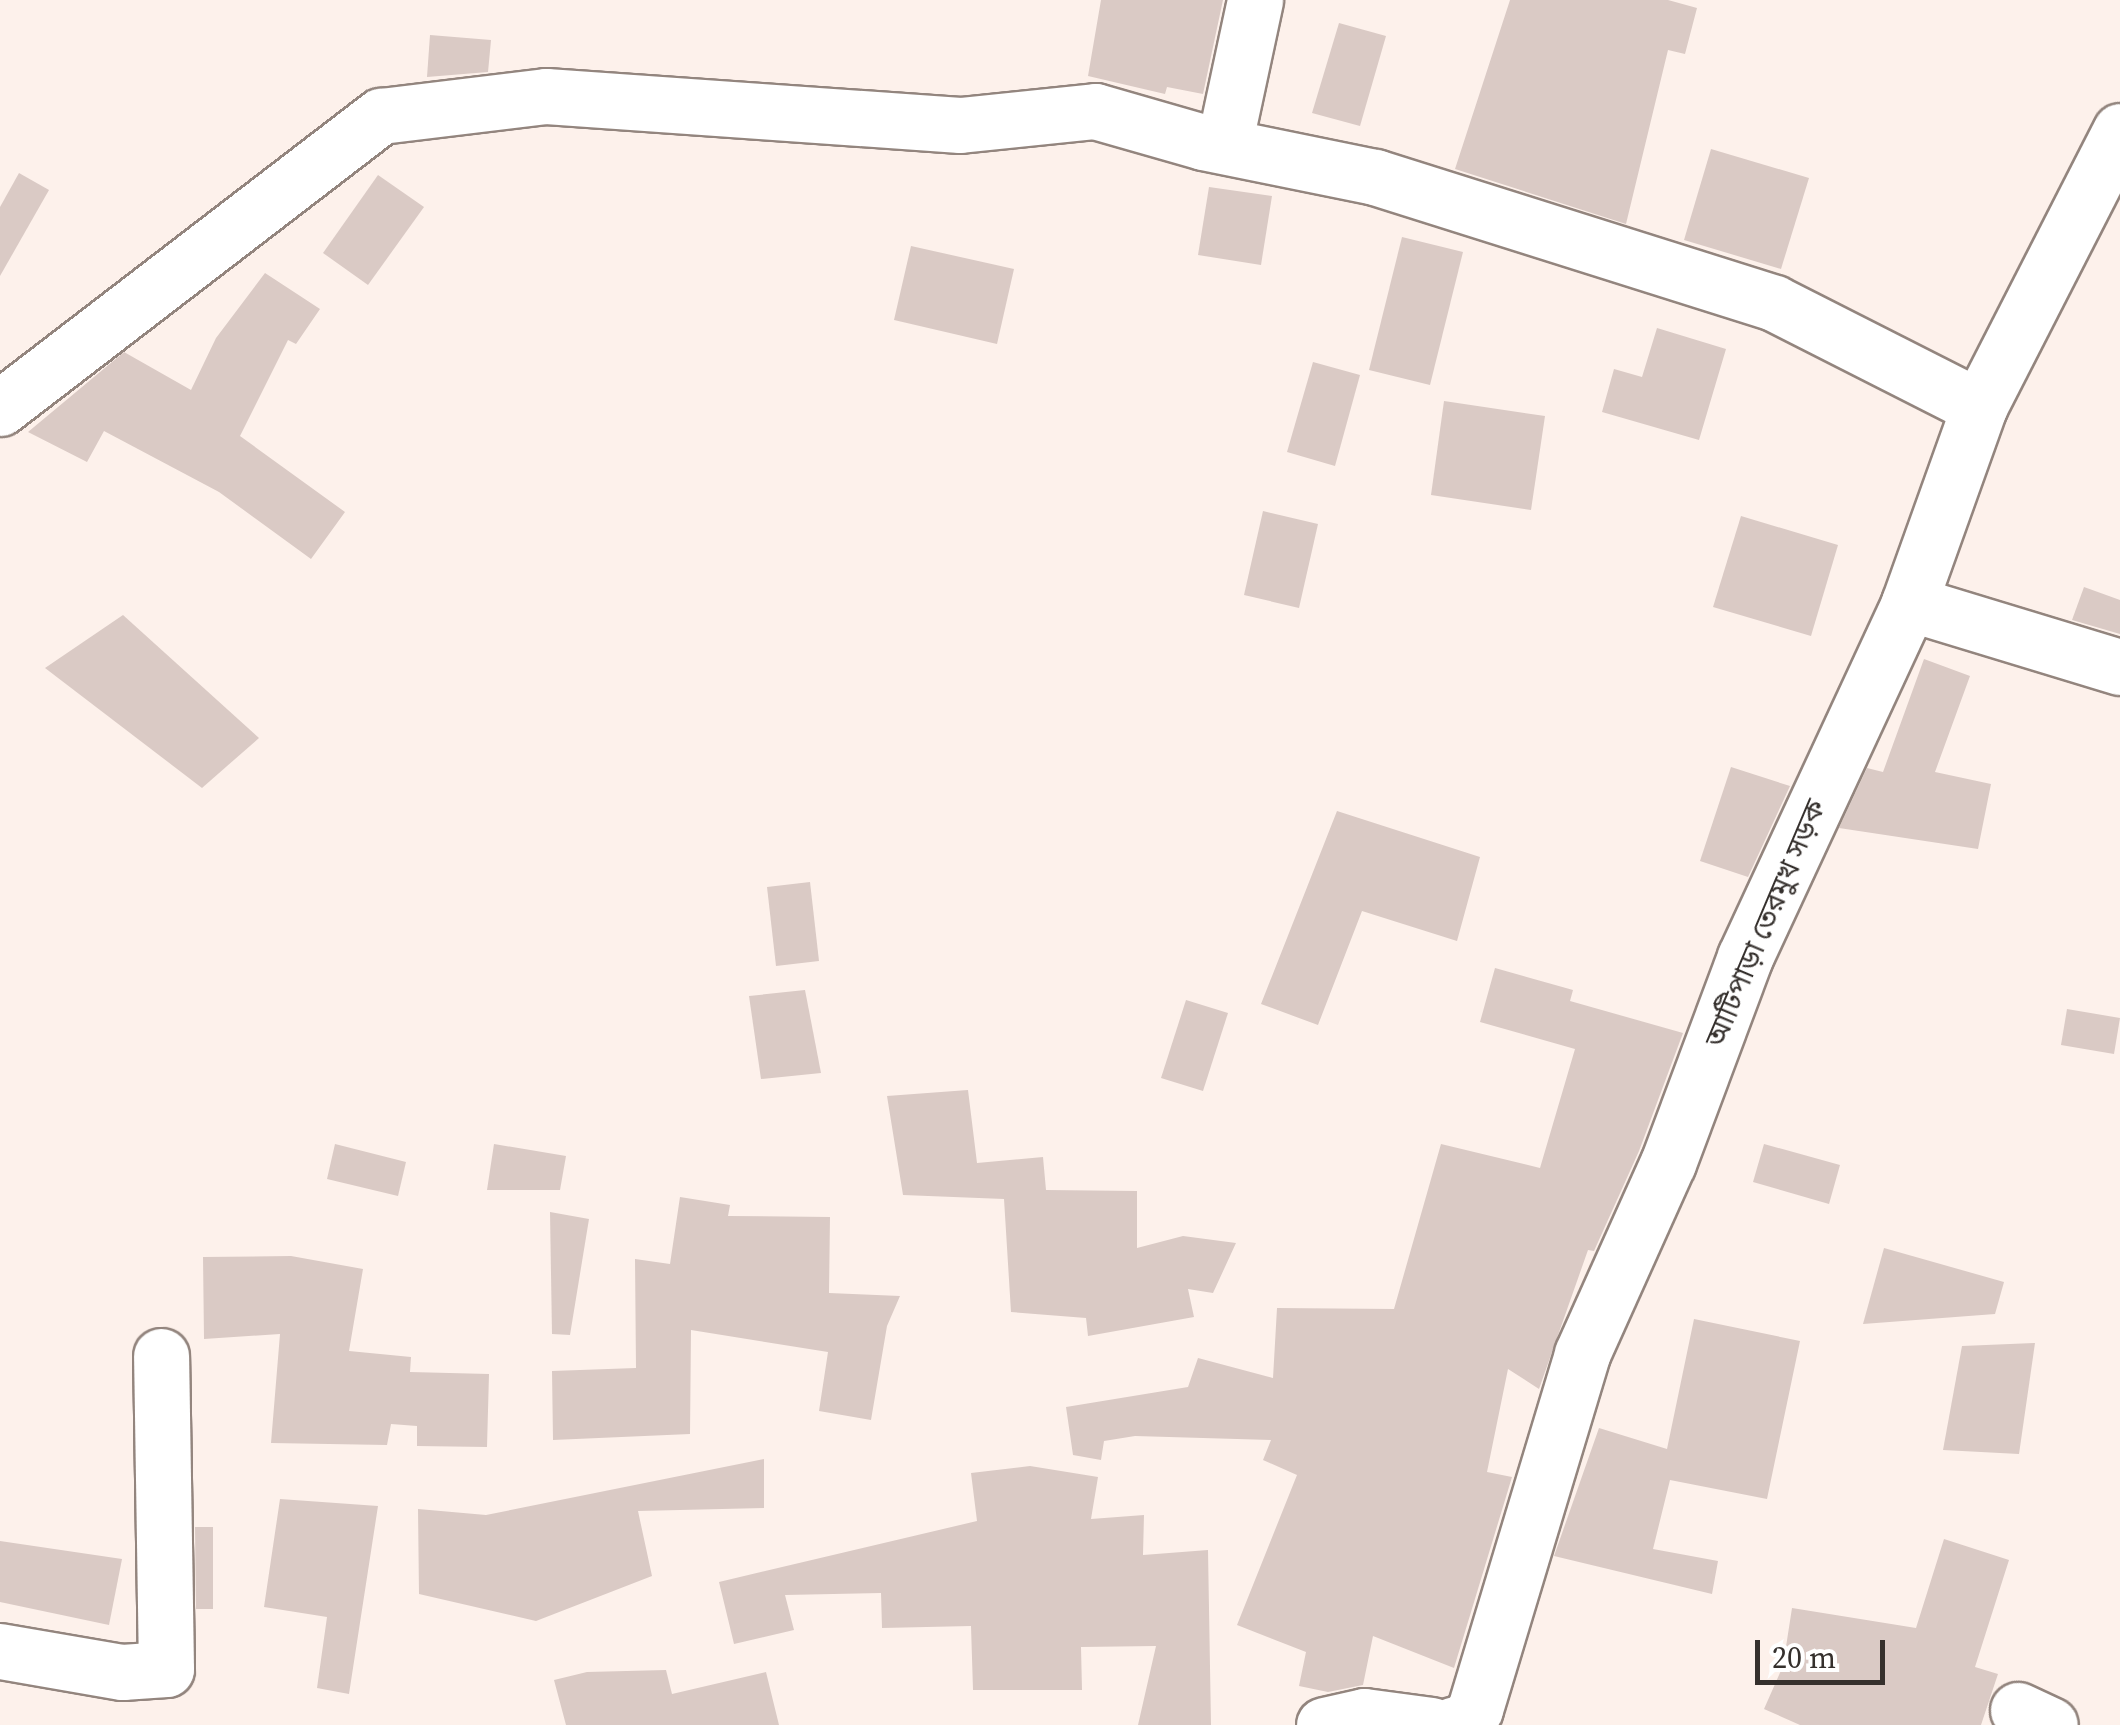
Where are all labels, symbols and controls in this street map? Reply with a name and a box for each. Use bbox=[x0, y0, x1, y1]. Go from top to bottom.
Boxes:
street label: আটিপাড়া তেরমুখ সড়ক bbox=[1698, 794, 1832, 1052]
scale bar bbox=[1760, 1620, 1890, 1682]
text: 20 m bbox=[1772, 1637, 1836, 1678]

